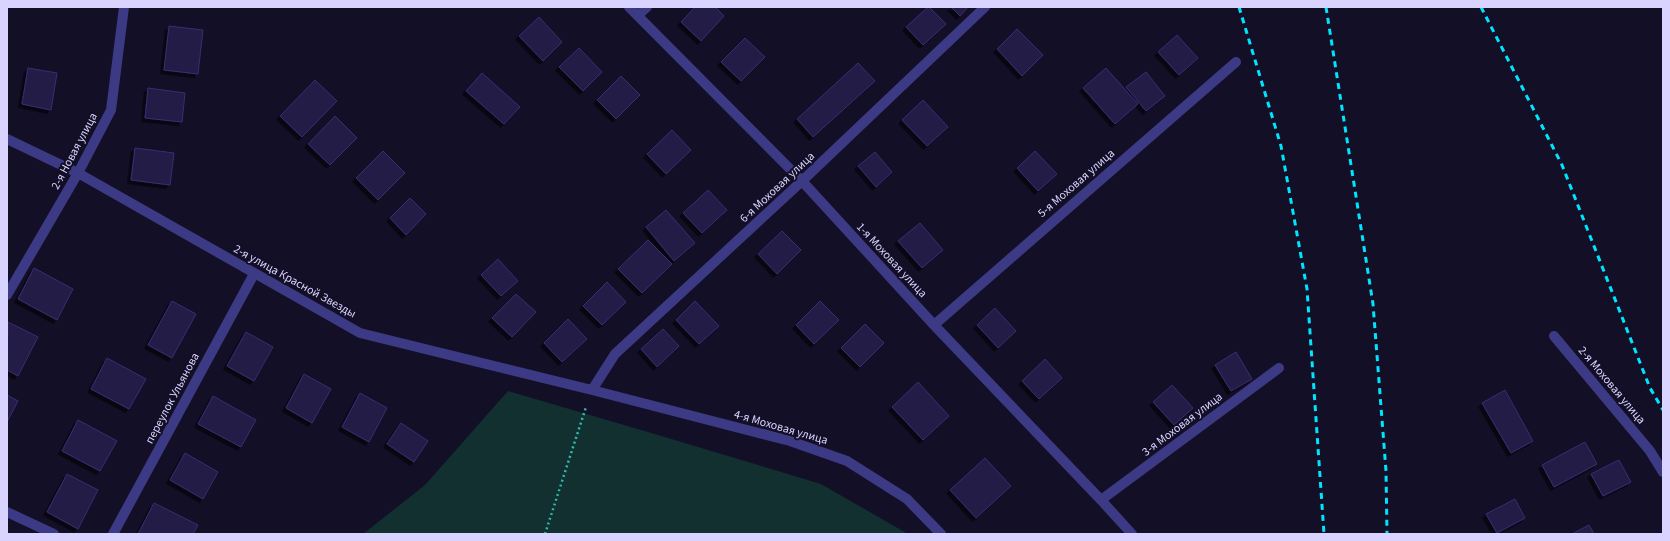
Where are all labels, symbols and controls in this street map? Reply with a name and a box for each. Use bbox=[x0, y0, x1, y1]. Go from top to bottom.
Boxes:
street label: 2-я Новая улица bbox=[47, 110, 102, 193]
street label: 5-я Моховая улица bbox=[1034, 145, 1119, 222]
street label: 6-я Моховая улица bbox=[736, 148, 819, 227]
street label: 1-я Моховая улица bbox=[852, 219, 931, 302]
street label: 2-я улица Красной Звезды bbox=[230, 241, 359, 322]
street label: 2-я Моховая улица bbox=[1574, 343, 1649, 428]
street label: переулок Ульянова bbox=[141, 350, 204, 447]
street label: 3-я Моховая улица bbox=[1138, 388, 1226, 460]
street label: 4-я Моховая улица bbox=[732, 406, 830, 449]

